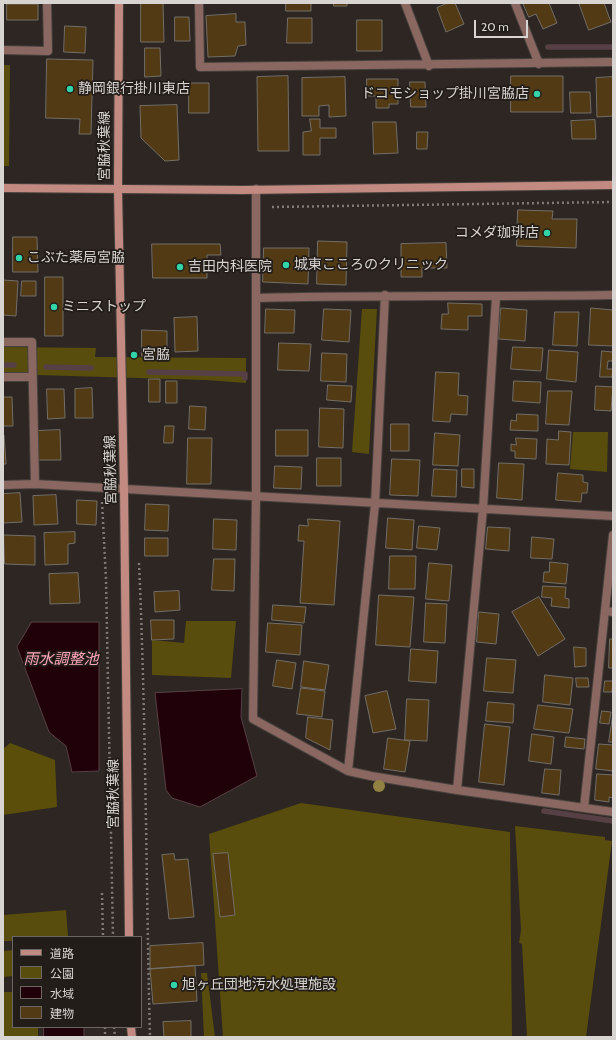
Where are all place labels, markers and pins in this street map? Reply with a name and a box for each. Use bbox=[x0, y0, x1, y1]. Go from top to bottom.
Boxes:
place label: 静岡銀行掛川東店 bbox=[78, 81, 190, 97]
marker: 静岡銀行掛川東店 bbox=[65, 84, 75, 94]
place label: ドコモショップ掛川宮脇店 bbox=[361, 86, 529, 102]
marker: ドコモショップ掛川宮脇店 bbox=[532, 89, 542, 99]
place label: コメダ珈琲店 bbox=[455, 225, 539, 241]
marker: コメダ珈琲店 bbox=[542, 228, 552, 238]
place label: こぶた薬局宮脇 bbox=[27, 250, 125, 266]
marker: こぶた薬局宮脇 bbox=[14, 253, 24, 263]
place label: 城東こころのクリニック bbox=[294, 257, 448, 273]
place label: 吉田内科医院 bbox=[188, 259, 272, 275]
marker: 城東こころのクリニック bbox=[281, 260, 291, 270]
marker: 吉田内科医院 bbox=[175, 262, 185, 272]
place label: ミニストップ bbox=[62, 299, 146, 315]
marker: ミニストップ bbox=[49, 302, 59, 312]
place label: 宮脇 bbox=[142, 347, 170, 363]
marker: 宮脇 bbox=[129, 350, 139, 360]
place label: 旭ヶ丘団地汚水処理施設 bbox=[182, 977, 336, 993]
marker: 旭ヶ丘団地汚水処理施設 bbox=[169, 980, 179, 990]

